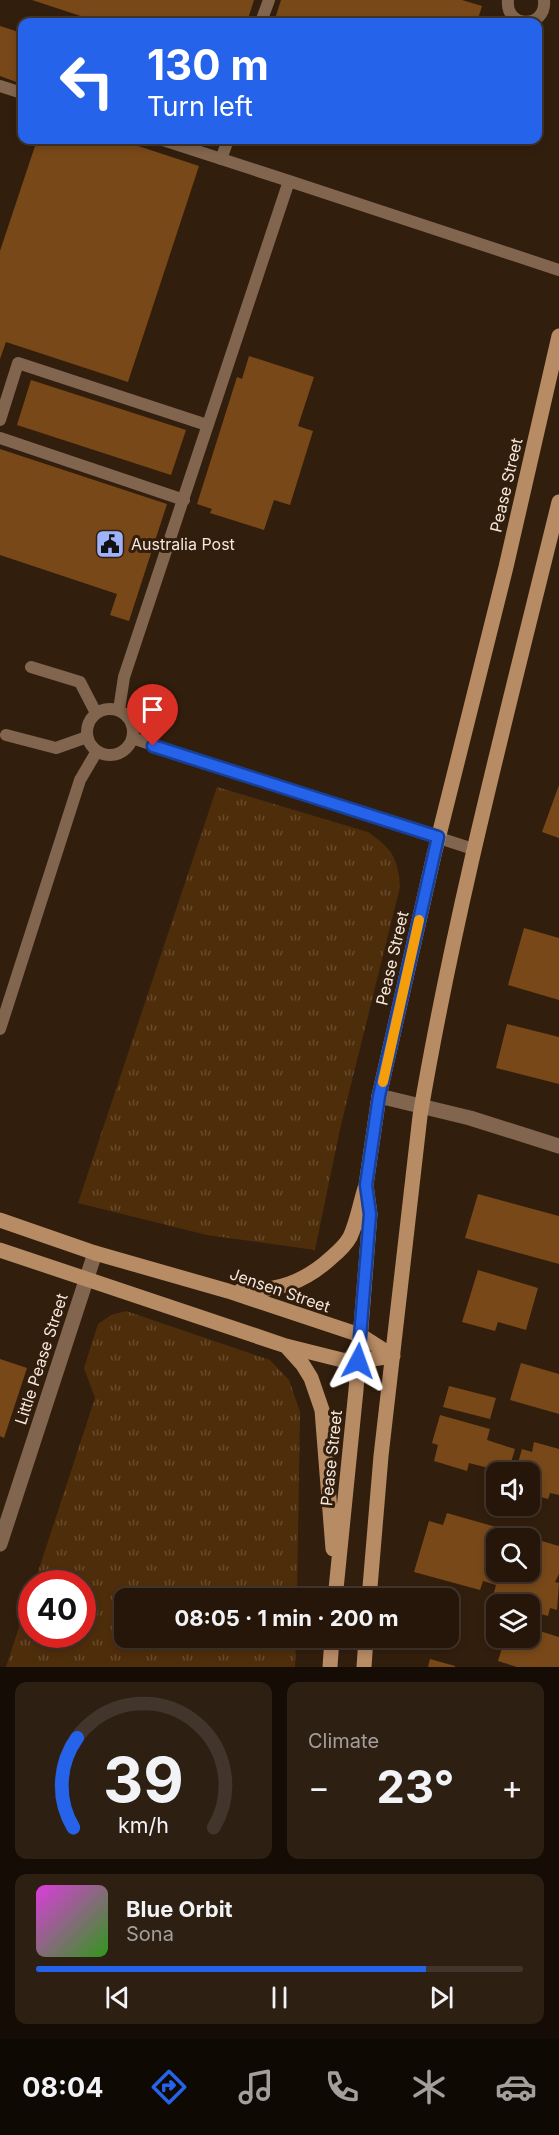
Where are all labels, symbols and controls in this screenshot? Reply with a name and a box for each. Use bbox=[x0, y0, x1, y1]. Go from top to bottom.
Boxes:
text: 130 m bbox=[147, 39, 269, 90]
icon: left bbox=[48, 42, 126, 120]
text: Turn left bbox=[147, 90, 253, 123]
street label: Pease Street bbox=[485, 436, 527, 534]
public building icon: Australia Post bbox=[94, 528, 126, 560]
place label: Australia Post bbox=[131, 534, 235, 554]
pin bbox=[127, 684, 178, 746]
icon: arrive bbox=[136, 693, 169, 726]
street label: Pease Street bbox=[371, 909, 413, 1007]
street label: Jensen Street bbox=[227, 1263, 333, 1317]
street label: Little Pease Street bbox=[10, 1291, 72, 1427]
position arrow bbox=[326, 1329, 390, 1393]
street label: Pease Street bbox=[316, 1409, 346, 1507]
map controls bbox=[486, 1462, 540, 1648]
button: sound bbox=[486, 1462, 540, 1516]
button: search bbox=[486, 1528, 540, 1582]
speed limit sign: 40 bbox=[18, 1570, 96, 1648]
button: layers bbox=[486, 1594, 540, 1648]
text: 08:05 · 1 min · 200 m bbox=[174, 1605, 399, 1631]
text: Climate bbox=[308, 1729, 379, 1753]
text: 39 bbox=[103, 1742, 184, 1817]
text: 23° bbox=[377, 1759, 454, 1814]
text: − bbox=[308, 1767, 330, 1807]
text: + bbox=[501, 1767, 523, 1807]
text: km/h bbox=[118, 1812, 169, 1838]
text: Blue Orbit bbox=[126, 1896, 233, 1922]
text: Sona bbox=[126, 1922, 174, 1946]
icon: previous bbox=[101, 1981, 134, 2014]
icon: pause bbox=[263, 1981, 296, 2014]
icon: next bbox=[425, 1981, 458, 2014]
icon: directions bbox=[148, 2066, 190, 2108]
icon: music bbox=[235, 2066, 277, 2108]
icon: phone bbox=[321, 2066, 363, 2108]
icon: climate bbox=[408, 2066, 450, 2108]
icon: car bbox=[495, 2066, 537, 2108]
text: 08:04 bbox=[22, 2071, 104, 2104]

